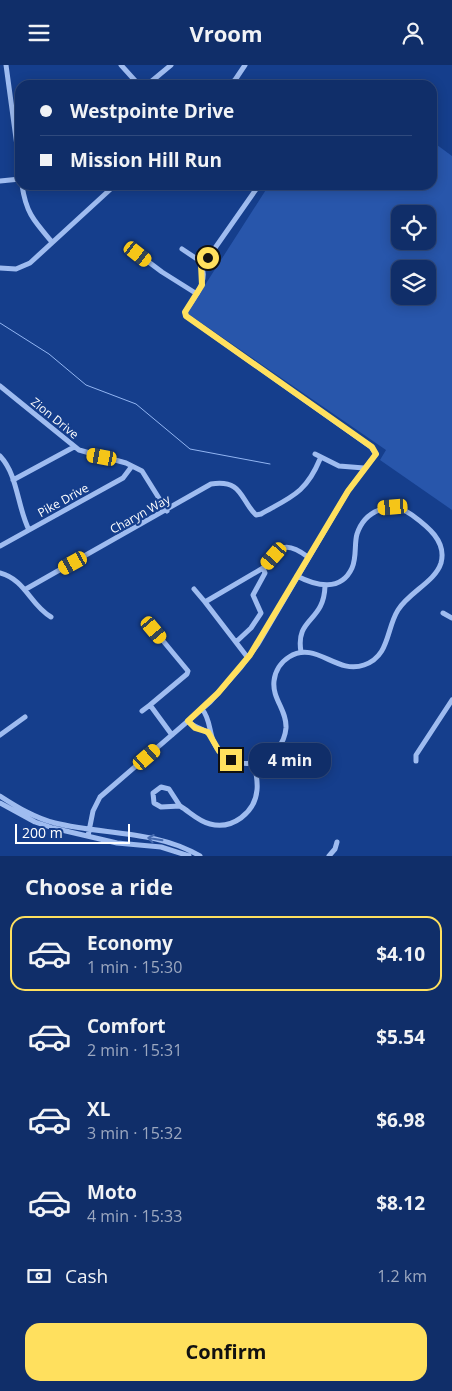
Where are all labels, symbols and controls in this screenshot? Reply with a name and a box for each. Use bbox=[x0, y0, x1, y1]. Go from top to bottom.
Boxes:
text: Vroom bbox=[189, 18, 263, 48]
icon: menu bbox=[25, 19, 53, 47]
icon: person bbox=[399, 19, 427, 47]
text: Westpointe Drive bbox=[70, 98, 234, 124]
text: Mission Hill Run bbox=[70, 147, 222, 173]
map controls bbox=[391, 205, 436, 305]
button: locate bbox=[391, 205, 436, 250]
car bbox=[121, 239, 154, 269]
route start bbox=[197, 247, 219, 269]
button: layers bbox=[391, 260, 436, 305]
street label: Zion Drive bbox=[28, 393, 83, 443]
car bbox=[85, 447, 118, 467]
street label: Pike Drive bbox=[34, 479, 92, 521]
street label: Charyn Way bbox=[107, 490, 174, 538]
car bbox=[377, 498, 408, 516]
car bbox=[258, 540, 289, 572]
car bbox=[56, 549, 89, 577]
car bbox=[138, 614, 169, 646]
car bbox=[130, 741, 163, 773]
callout: 4 min bbox=[248, 743, 331, 777]
route end bbox=[220, 749, 242, 771]
text: 4 min bbox=[268, 749, 312, 771]
scale bar bbox=[15, 821, 130, 844]
text: 200 m bbox=[22, 823, 63, 842]
one-way arrow bbox=[148, 834, 164, 844]
text: Choose a ride bbox=[25, 871, 173, 901]
text: Economy bbox=[87, 930, 173, 956]
icon: car bbox=[27, 931, 72, 976]
text: $4.10 bbox=[376, 941, 425, 967]
text: 1 min · 15:30 bbox=[87, 956, 182, 978]
text: Comfort bbox=[87, 1013, 166, 1039]
icon: car bbox=[27, 1014, 72, 1059]
text: $5.54 bbox=[376, 1024, 425, 1050]
text: 2 min · 15:31 bbox=[87, 1039, 182, 1061]
text: XL bbox=[87, 1096, 110, 1122]
icon: car bbox=[27, 1097, 72, 1142]
text: $6.98 bbox=[376, 1107, 425, 1133]
text: 3 min · 15:32 bbox=[87, 1122, 182, 1144]
text: Moto bbox=[87, 1179, 137, 1205]
icon: car bbox=[27, 1180, 72, 1225]
text: $8.12 bbox=[376, 1190, 425, 1216]
text: 4 min · 15:33 bbox=[87, 1205, 182, 1227]
icon: cash bbox=[25, 1262, 53, 1290]
text: Cash bbox=[65, 1263, 108, 1289]
text: 1.2 km bbox=[377, 1265, 427, 1287]
button: Confirm bbox=[25, 1323, 427, 1381]

